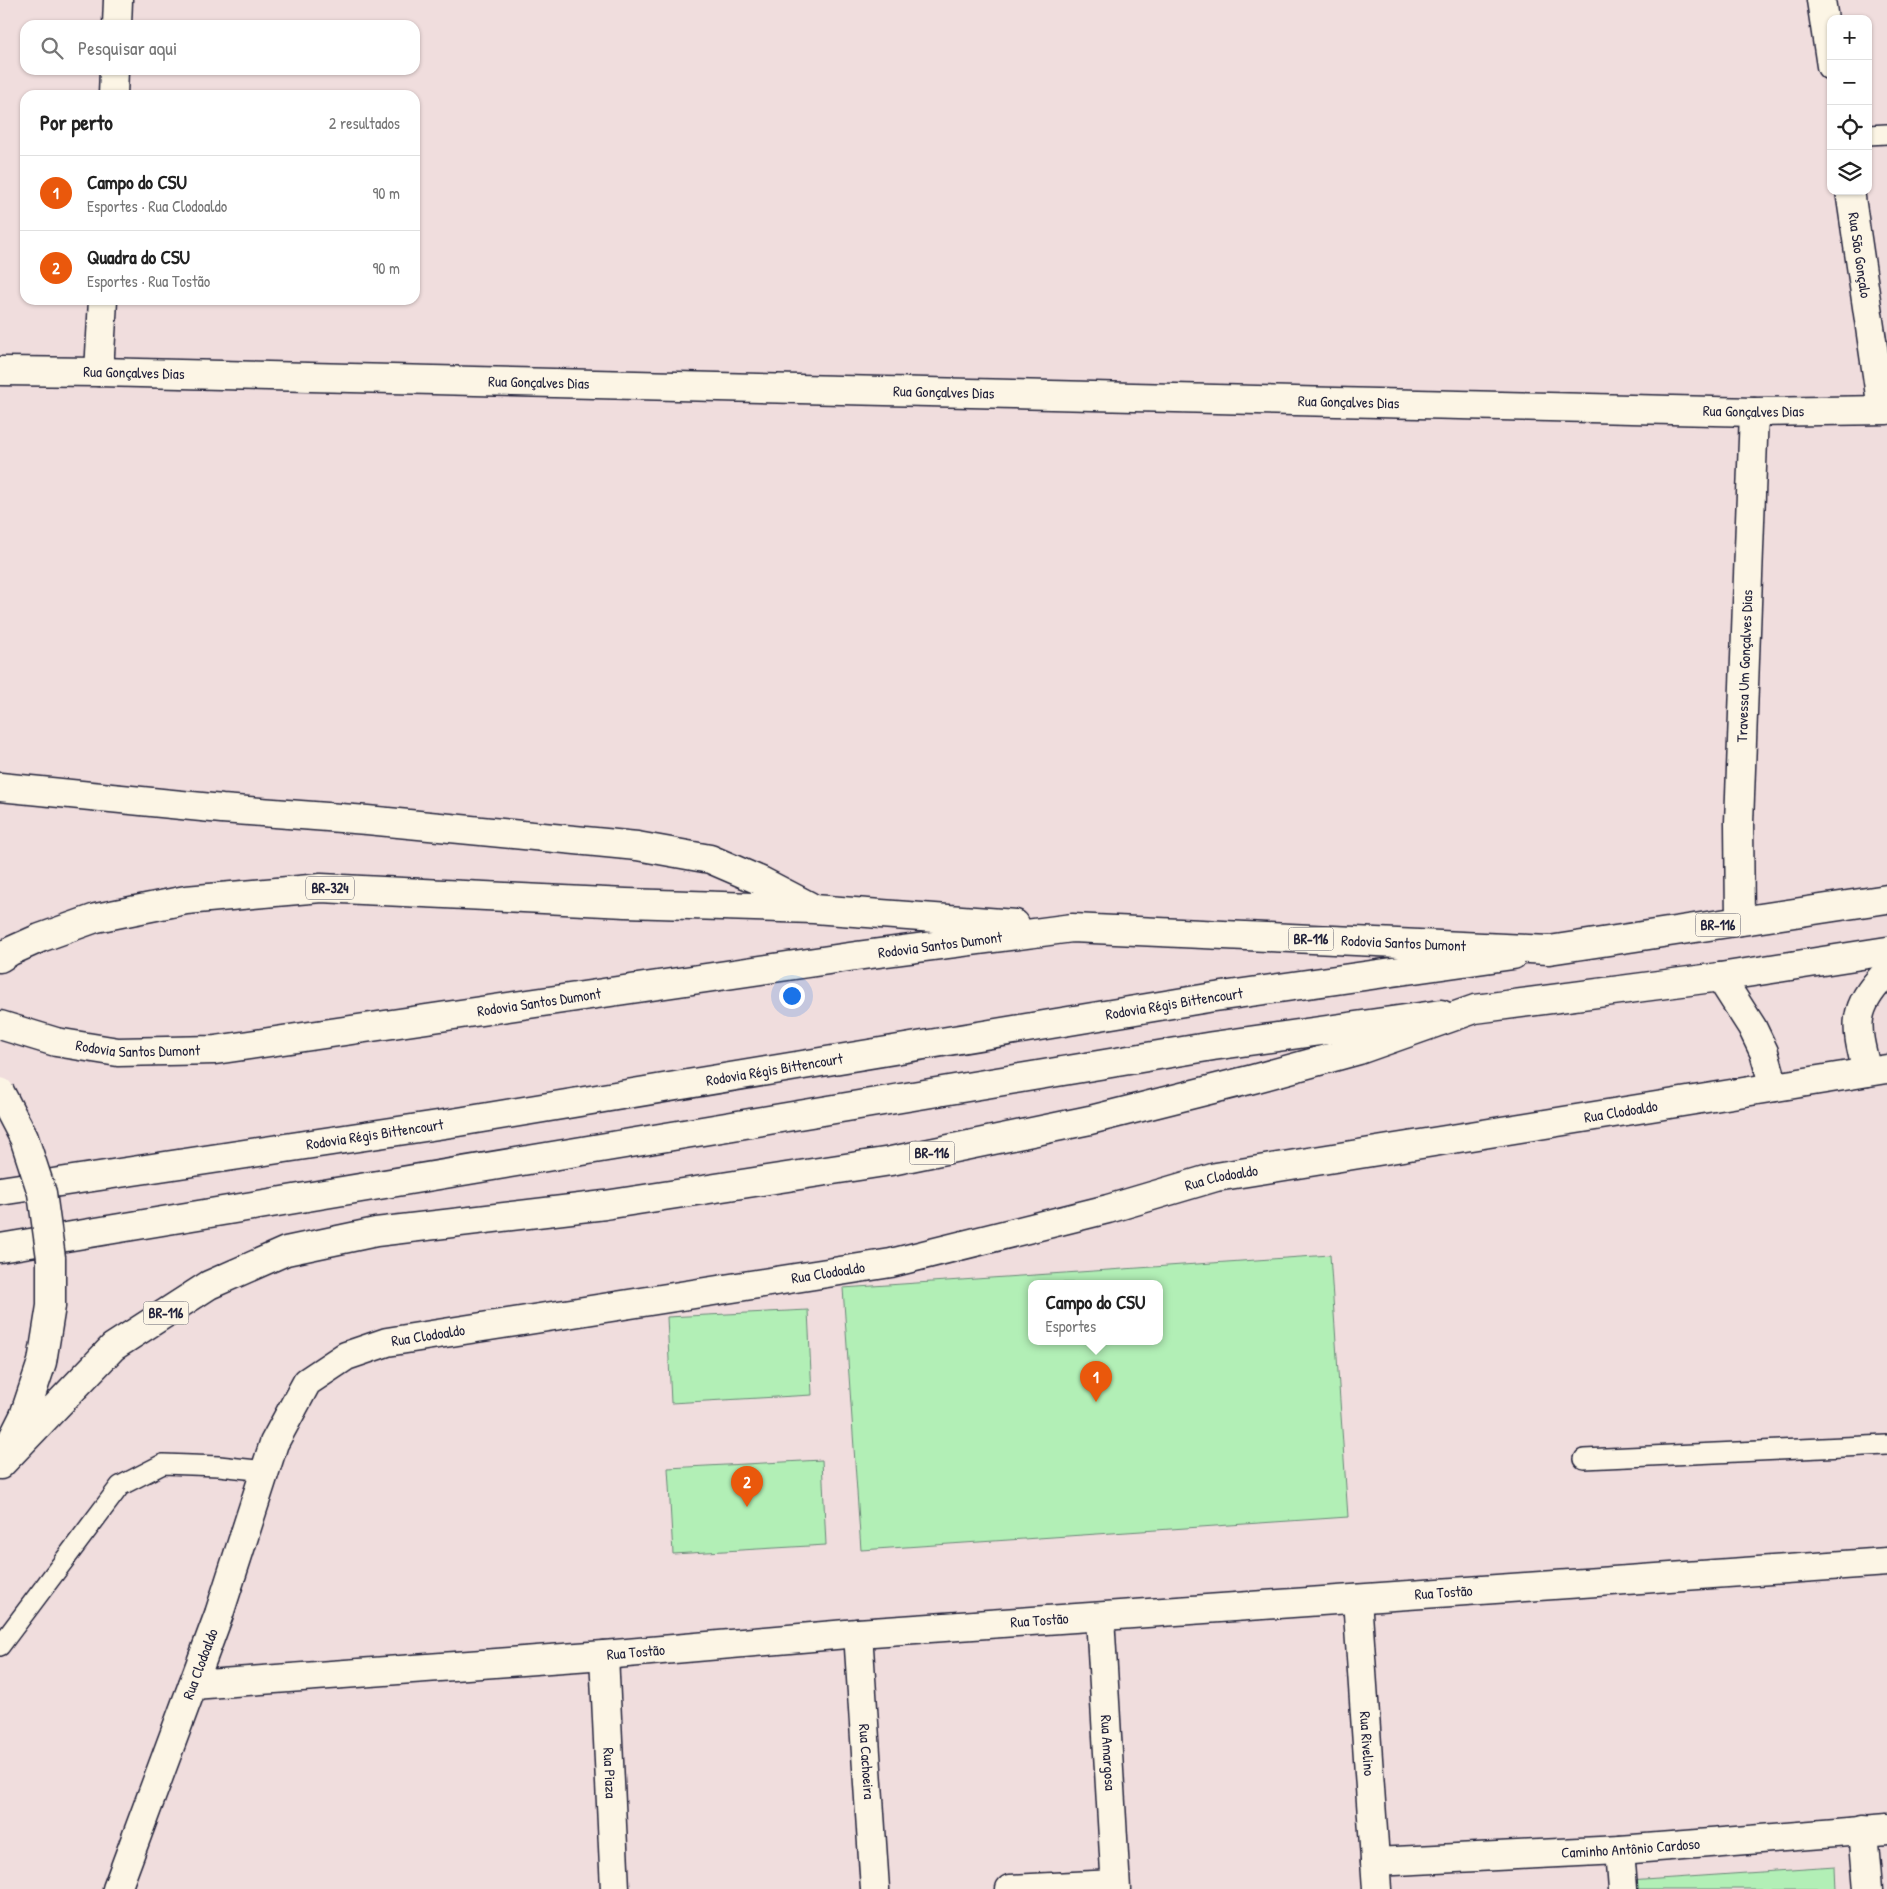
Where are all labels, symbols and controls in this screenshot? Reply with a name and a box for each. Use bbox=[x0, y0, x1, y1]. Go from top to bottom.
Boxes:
map controls bbox=[1827, 15, 1872, 195]
button: + bbox=[1827, 15, 1872, 60]
search box bbox=[20, 20, 420, 75]
icon: search bbox=[38, 34, 66, 62]
text: Pesquisar aqui bbox=[78, 35, 177, 61]
button: − bbox=[1827, 60, 1872, 105]
button: locate bbox=[1827, 105, 1872, 150]
text: Por perto bbox=[40, 108, 113, 137]
text: 2 resultados bbox=[329, 112, 400, 134]
button: layers bbox=[1827, 150, 1872, 195]
text: Campo do CSU bbox=[87, 169, 187, 195]
text: 1 bbox=[53, 182, 59, 204]
text: 90 m bbox=[372, 182, 400, 204]
text: Esportes · Rua Clodoaldo bbox=[87, 195, 227, 217]
street label: Rua São Gonçalo bbox=[1843, 211, 1877, 299]
text: Quadra do CSU bbox=[87, 244, 190, 270]
text: 2 bbox=[52, 257, 60, 279]
text: 90 m bbox=[372, 257, 400, 279]
text: Esportes · Rua Tostão bbox=[87, 270, 210, 292]
street label: Rua Gonçalves Dias bbox=[83, 361, 185, 384]
street label: Rua Gonçalves Dias bbox=[488, 370, 590, 394]
street label: Rua Gonçalves Dias bbox=[893, 380, 995, 404]
street label: Rua Gonçalves Dias bbox=[1298, 390, 1400, 413]
street label: Rua Gonçalves Dias bbox=[1703, 400, 1805, 422]
street label: Travessa Um Gonçalves Dias bbox=[1731, 589, 1758, 743]
road number: BR-324 bbox=[306, 876, 354, 900]
road number: BR-116 bbox=[1696, 914, 1740, 936]
street label: Rodovia Santos Dumont bbox=[877, 926, 1004, 963]
road number: BR-116 bbox=[1288, 928, 1334, 951]
street label: Rodovia Santos Dumont bbox=[1341, 929, 1467, 956]
street label: Rodovia Santos Dumont bbox=[476, 982, 603, 1021]
street label: Rodovia Régis Bittencourt bbox=[1104, 982, 1245, 1025]
your location bbox=[779, 983, 805, 1009]
street label: Rodovia Santos Dumont bbox=[74, 1034, 201, 1062]
street label: Rodovia Régis Bittencourt bbox=[704, 1047, 845, 1091]
street label: Rua Clodoaldo bbox=[1583, 1095, 1659, 1128]
street label: Rodovia Régis Bittencourt bbox=[305, 1113, 446, 1155]
road number: BR-116 bbox=[910, 1142, 954, 1164]
street label: Rua Clodoaldo bbox=[1182, 1159, 1259, 1196]
street label: Rua Clodoaldo bbox=[790, 1256, 866, 1288]
popup bbox=[1028, 1280, 1163, 1345]
text: Campo do CSU bbox=[1046, 1289, 1145, 1315]
road number: BR-116 bbox=[144, 1302, 188, 1325]
text: Esportes bbox=[1046, 1315, 1096, 1337]
street label: Rua Clodoaldo bbox=[390, 1319, 466, 1351]
pin: 1 bbox=[1080, 1361, 1112, 1402]
pin: 2 bbox=[731, 1466, 763, 1507]
street label: Rua Tostão bbox=[1414, 1580, 1473, 1605]
street label: Rua Tostão bbox=[1010, 1608, 1069, 1632]
street label: Rua Clodoaldo bbox=[177, 1625, 223, 1702]
street label: Rua Tostão bbox=[606, 1639, 666, 1665]
street label: Rua Rivelino bbox=[1355, 1711, 1380, 1777]
street label: Rua Amargosa bbox=[1096, 1714, 1121, 1791]
street label: Rua Cachoeira bbox=[854, 1723, 880, 1800]
street label: Rua Piaza bbox=[598, 1747, 622, 1799]
street label: Caminho Antônio Cardoso bbox=[1561, 1833, 1701, 1863]

